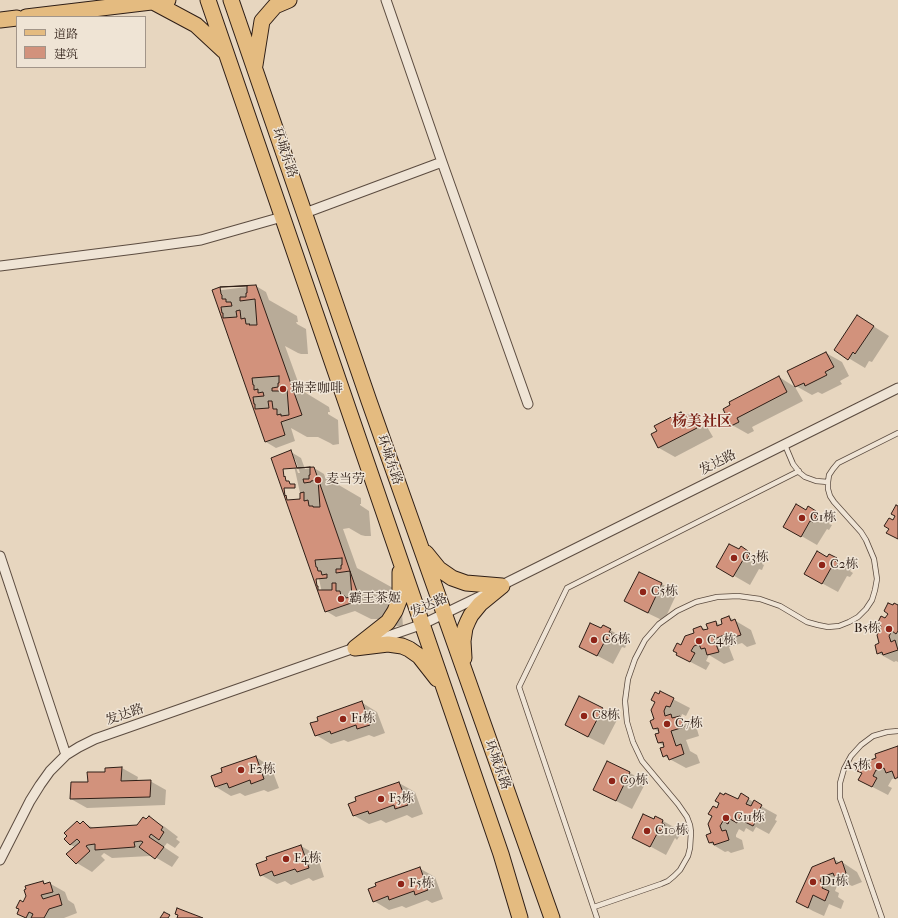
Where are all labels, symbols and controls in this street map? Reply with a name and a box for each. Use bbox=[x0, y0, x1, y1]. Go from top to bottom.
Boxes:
legend bbox=[16, 16, 146, 68]
text: 道路 bbox=[54, 27, 78, 41]
text: 建筑 bbox=[54, 47, 78, 61]
street label: 环城东路 bbox=[268, 126, 300, 180]
place label: 瑞幸咖啡 bbox=[291, 381, 343, 397]
marker: 瑞幸咖啡 bbox=[278, 384, 288, 394]
district label: 杨美社区 bbox=[672, 413, 732, 431]
street label: 环城东路 bbox=[373, 433, 405, 487]
street label: 发达路 bbox=[697, 447, 739, 479]
place label: 麦当劳 bbox=[326, 472, 365, 488]
marker: 麦当劳 bbox=[313, 475, 323, 485]
place label: C1栋 bbox=[810, 510, 836, 526]
marker: C1栋 bbox=[797, 513, 807, 523]
place label: C3栋 bbox=[742, 550, 769, 566]
marker: C3栋 bbox=[729, 553, 739, 563]
place label: C2栋 bbox=[830, 557, 858, 573]
marker: C2栋 bbox=[817, 560, 827, 570]
place label: C5栋 bbox=[651, 584, 678, 600]
marker: C5栋 bbox=[638, 587, 648, 597]
place label: 霸王茶姬 bbox=[349, 591, 401, 607]
street label: 发达路 bbox=[408, 591, 450, 621]
marker: 霸王茶姬 bbox=[336, 594, 346, 604]
place label: B5栋 bbox=[854, 621, 881, 637]
marker: B5栋 bbox=[884, 624, 894, 634]
place label: C6栋 bbox=[602, 632, 631, 648]
place label: C4栋 bbox=[707, 633, 736, 649]
marker: C6栋 bbox=[589, 635, 599, 645]
marker: C4栋 bbox=[694, 636, 704, 646]
street label: 发达路 bbox=[104, 701, 146, 729]
place label: C8栋 bbox=[592, 708, 620, 724]
place label: F1栋 bbox=[351, 711, 376, 727]
marker: C8栋 bbox=[579, 711, 589, 721]
marker: F1栋 bbox=[338, 714, 348, 724]
place label: C7栋 bbox=[675, 716, 703, 732]
marker: C7栋 bbox=[662, 719, 672, 729]
street label: 环城东路 bbox=[481, 738, 513, 792]
place label: A5栋 bbox=[844, 758, 871, 774]
marker: A5栋 bbox=[874, 761, 884, 771]
place label: F2栋 bbox=[249, 762, 276, 778]
marker: F2栋 bbox=[236, 765, 246, 775]
place label: C9栋 bbox=[620, 773, 649, 789]
marker: C9栋 bbox=[607, 776, 617, 786]
place label: F3栋 bbox=[389, 791, 414, 807]
marker: F3栋 bbox=[376, 794, 386, 804]
place label: C11栋 bbox=[734, 810, 765, 826]
marker: C11栋 bbox=[721, 813, 731, 823]
place label: C10栋 bbox=[655, 823, 688, 839]
marker: C10栋 bbox=[642, 826, 652, 836]
place label: F4栋 bbox=[294, 851, 322, 867]
marker: F4栋 bbox=[281, 854, 291, 864]
place label: D1栋 bbox=[821, 874, 849, 890]
place label: F5栋 bbox=[409, 876, 435, 892]
marker: D1栋 bbox=[808, 877, 818, 887]
marker: F5栋 bbox=[396, 879, 406, 889]

